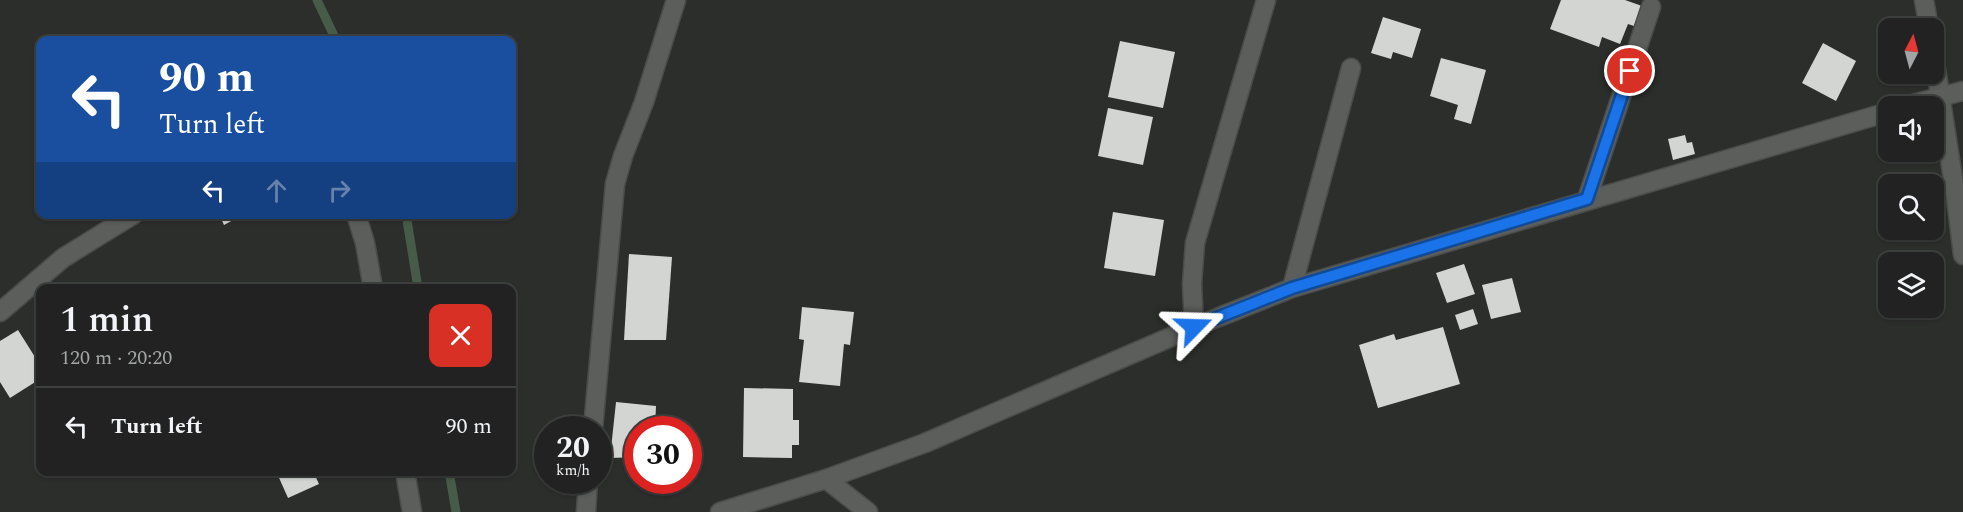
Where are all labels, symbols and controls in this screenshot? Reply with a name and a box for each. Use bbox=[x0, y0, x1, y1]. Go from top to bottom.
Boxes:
north arrow bbox=[1878, 18, 1944, 84]
map controls bbox=[1878, 18, 1944, 318]
pin bbox=[1604, 45, 1655, 96]
text: 90 m bbox=[159, 47, 254, 110]
icon: arrive bbox=[1613, 54, 1646, 87]
icon: left bbox=[60, 60, 138, 138]
button: sound bbox=[1878, 96, 1944, 162]
text: Turn left bbox=[159, 104, 265, 146]
icon: left bbox=[197, 174, 230, 207]
icon: ahead bbox=[260, 174, 293, 207]
icon: right bbox=[323, 174, 356, 207]
button: search bbox=[1878, 174, 1944, 240]
button: layers bbox=[1878, 252, 1944, 318]
text: 1 min bbox=[60, 293, 153, 348]
position arrow bbox=[1162, 295, 1226, 359]
button: close bbox=[429, 304, 492, 367]
text: 120 m · 20:20 bbox=[60, 343, 172, 373]
icon: left bbox=[60, 410, 93, 443]
text: Turn left bbox=[111, 410, 203, 443]
text: 90 m bbox=[446, 410, 492, 443]
speed limit sign: 30 bbox=[624, 416, 702, 494]
text: 20 bbox=[556, 425, 590, 471]
text: km/h bbox=[556, 459, 590, 482]

